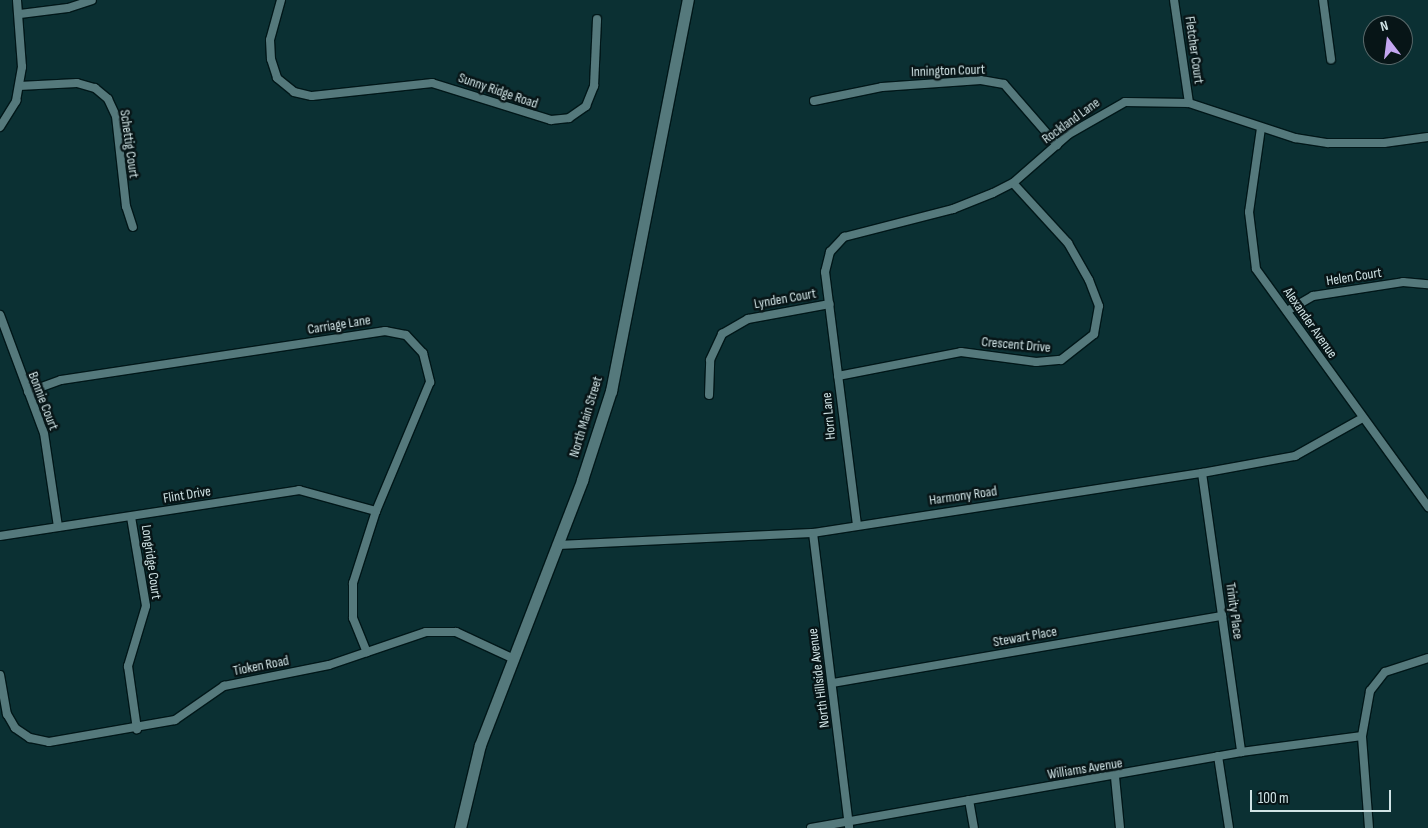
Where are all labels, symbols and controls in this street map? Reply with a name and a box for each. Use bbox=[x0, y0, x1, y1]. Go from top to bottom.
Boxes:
street label: Fletcher Court bbox=[1181, 15, 1207, 85]
north arrow bbox=[1363, 15, 1413, 65]
text: N bbox=[1378, 17, 1390, 35]
street label: Innington Court bbox=[911, 61, 985, 81]
street label: Sunny Ridge Road bbox=[456, 70, 540, 112]
street label: Rockland Lane bbox=[1039, 94, 1103, 148]
street label: Schettig Court bbox=[116, 109, 142, 179]
street label: Helen Court bbox=[1325, 264, 1383, 290]
street label: Alexander Avenue bbox=[1279, 284, 1341, 362]
street label: Lynden Court bbox=[753, 285, 817, 313]
street label: Carriage Lane bbox=[306, 312, 372, 338]
street label: Crescent Drive bbox=[981, 334, 1051, 356]
street label: Bonnie Court bbox=[24, 369, 62, 433]
street label: North Main Street bbox=[566, 375, 606, 459]
street label: Horn Lane bbox=[819, 392, 839, 440]
street label: Flint Drive bbox=[162, 483, 212, 507]
street label: Harmony Road bbox=[928, 483, 998, 509]
street label: Longridge Court bbox=[137, 524, 165, 600]
street label: Trinity Place bbox=[1222, 582, 1246, 640]
street label: Stewart Place bbox=[992, 623, 1058, 651]
street label: North Hillside Avenue bbox=[805, 627, 833, 729]
street label: Tioken Road bbox=[232, 652, 290, 680]
street label: Williams Avenue bbox=[1046, 755, 1124, 783]
scale bar bbox=[1253, 780, 1394, 812]
text: 100 m bbox=[1258, 789, 1289, 808]

